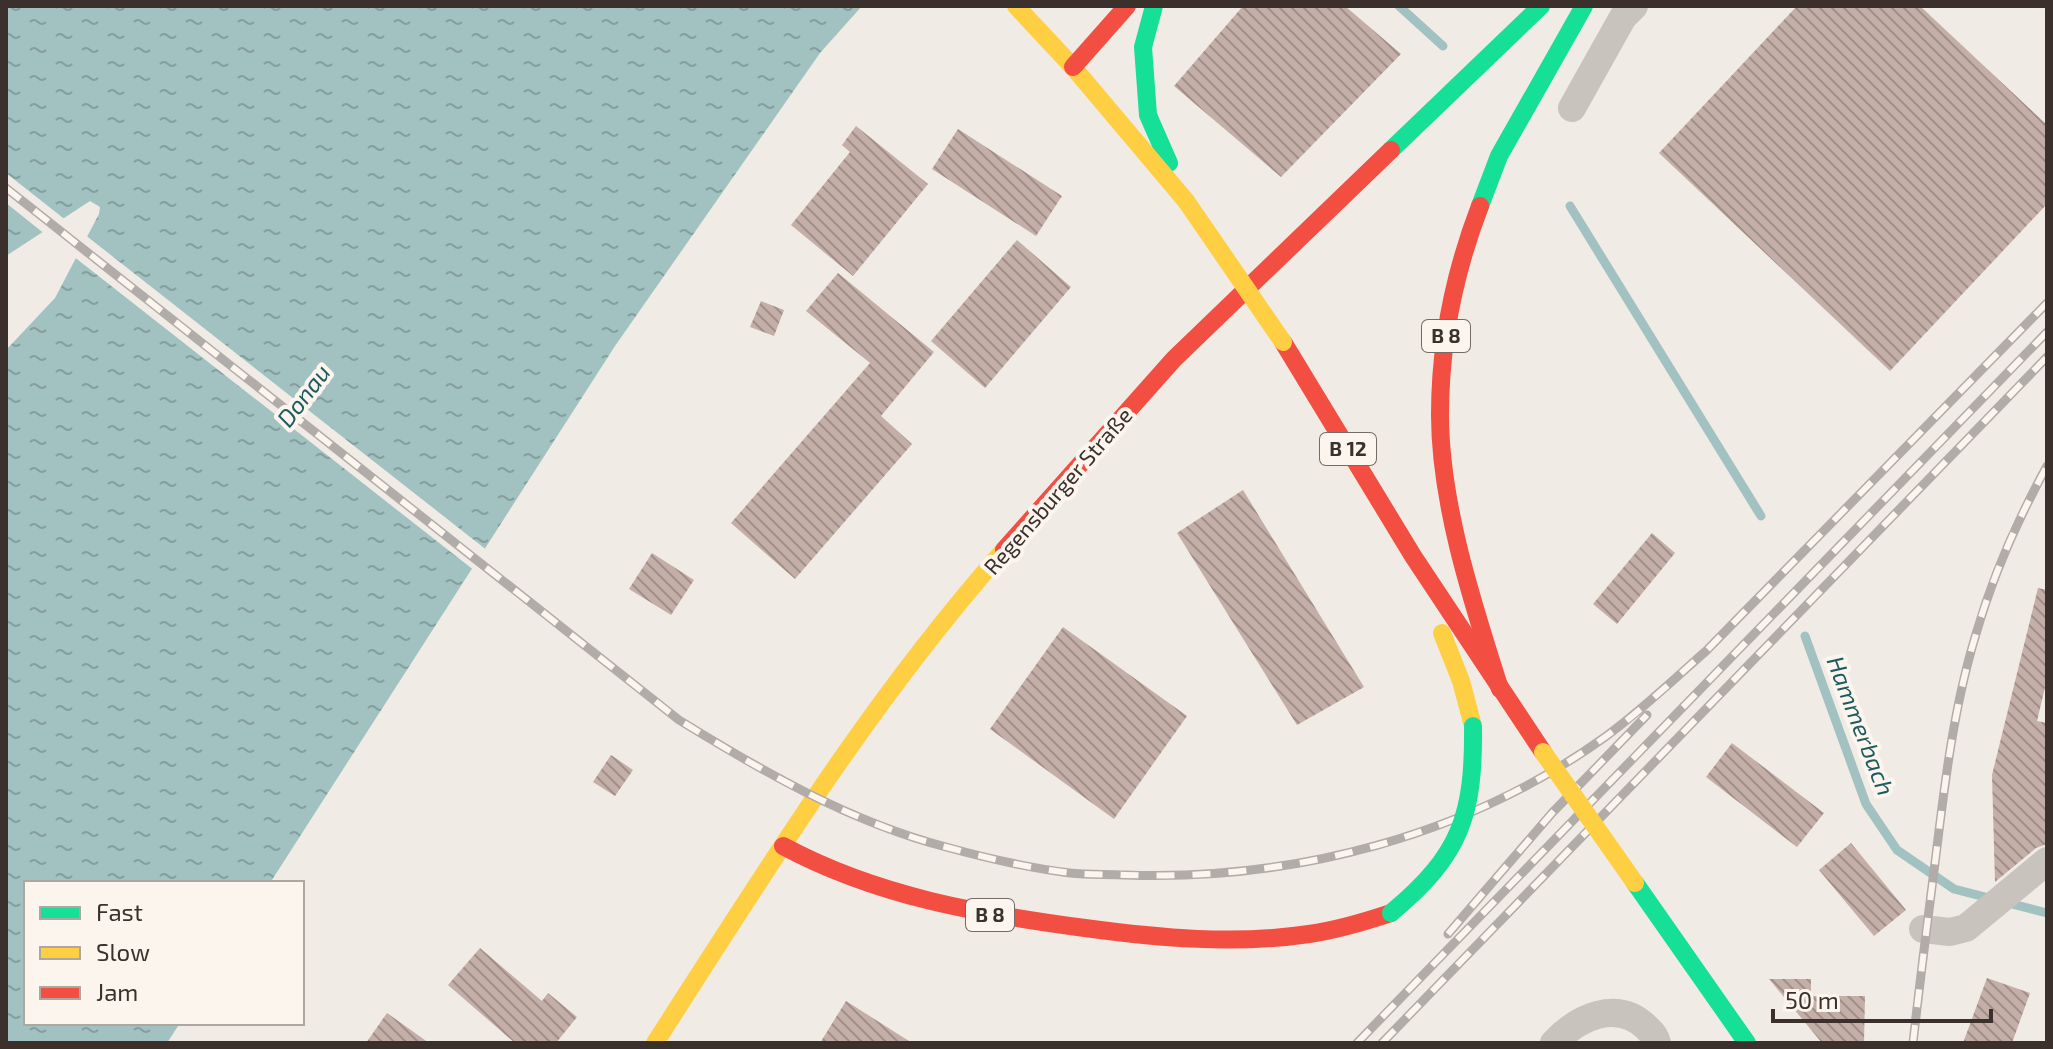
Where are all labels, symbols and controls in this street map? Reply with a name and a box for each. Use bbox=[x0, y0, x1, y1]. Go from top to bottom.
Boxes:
road number: B 8 bbox=[1422, 320, 1470, 352]
water label: Donau bbox=[270, 358, 336, 432]
street label: Regensburger Straße bbox=[978, 402, 1137, 579]
road number: B 12 bbox=[1320, 433, 1376, 465]
water label: Hammerbach bbox=[1822, 652, 1901, 799]
legend bbox=[24, 881, 304, 1025]
text: Fast bbox=[96, 897, 143, 926]
road number: B 8 bbox=[966, 899, 1014, 931]
text: Slow bbox=[96, 937, 150, 966]
scale bar bbox=[1773, 973, 1991, 1023]
text: Jam bbox=[96, 977, 138, 1006]
text: 50 m bbox=[1785, 985, 1839, 1014]

